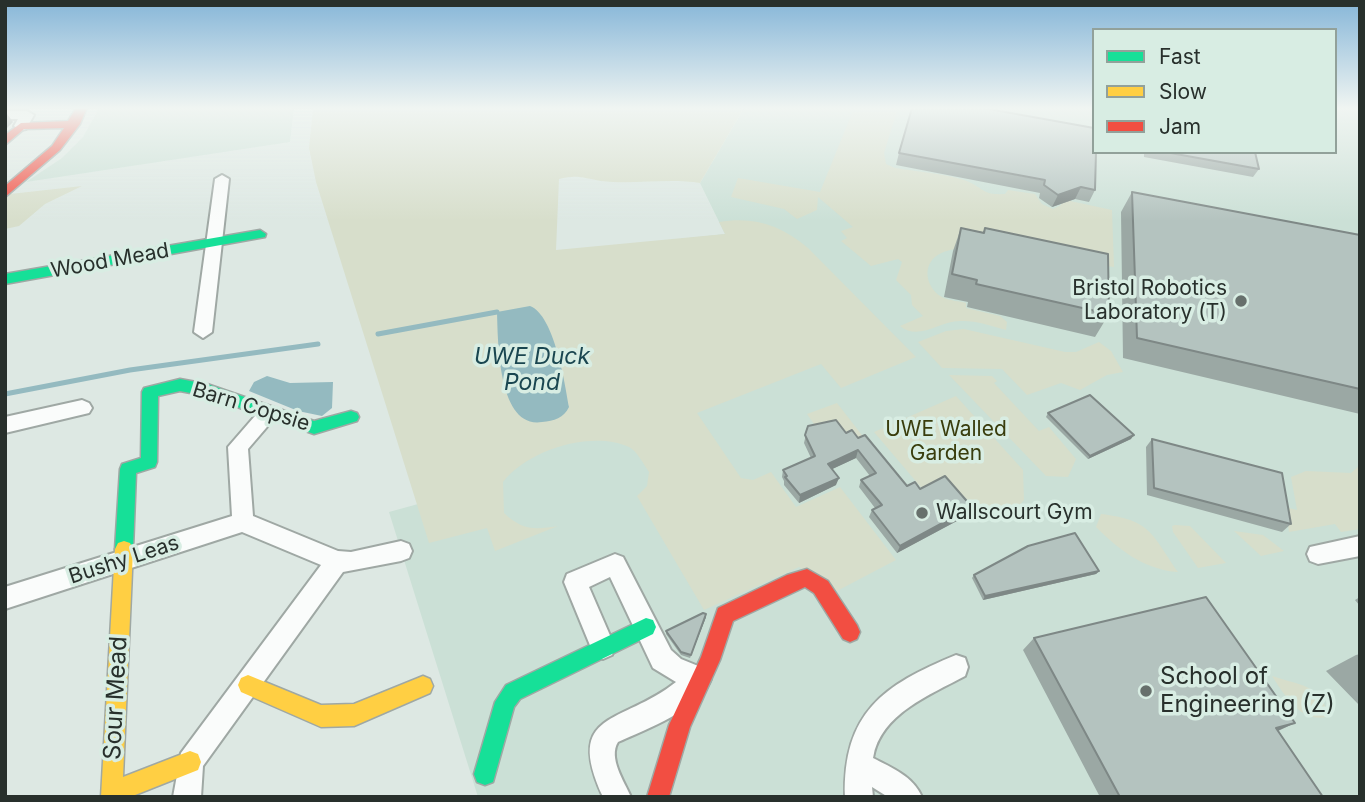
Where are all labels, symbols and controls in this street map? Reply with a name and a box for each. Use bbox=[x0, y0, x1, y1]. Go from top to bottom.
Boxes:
legend bbox=[1092, 28, 1337, 154]
text: Fast bbox=[1159, 44, 1201, 69]
text: Slow bbox=[1159, 79, 1207, 104]
text: Jam bbox=[1159, 114, 1201, 139]
street label: Wood Mead bbox=[49, 238, 171, 284]
place label: Bristol Robotics Laboratory (T) bbox=[1072, 276, 1227, 326]
marker: Bristol Robotics Laboratory (T) bbox=[1233, 293, 1249, 309]
water label: UWE Duck Pond bbox=[474, 343, 590, 397]
street label: Barn Copsie bbox=[189, 377, 313, 437]
park label: UWE Walled Garden bbox=[885, 417, 1007, 467]
place label: Wallscourt Gym bbox=[936, 500, 1093, 526]
marker: Wallscourt Gym bbox=[914, 505, 930, 521]
street label: Bushy Leas bbox=[66, 530, 182, 590]
street label: Sour Mead bbox=[98, 635, 134, 761]
place label: School of Engineering (Z) bbox=[1160, 663, 1335, 719]
marker: School of Engineering (Z) bbox=[1138, 683, 1154, 699]

